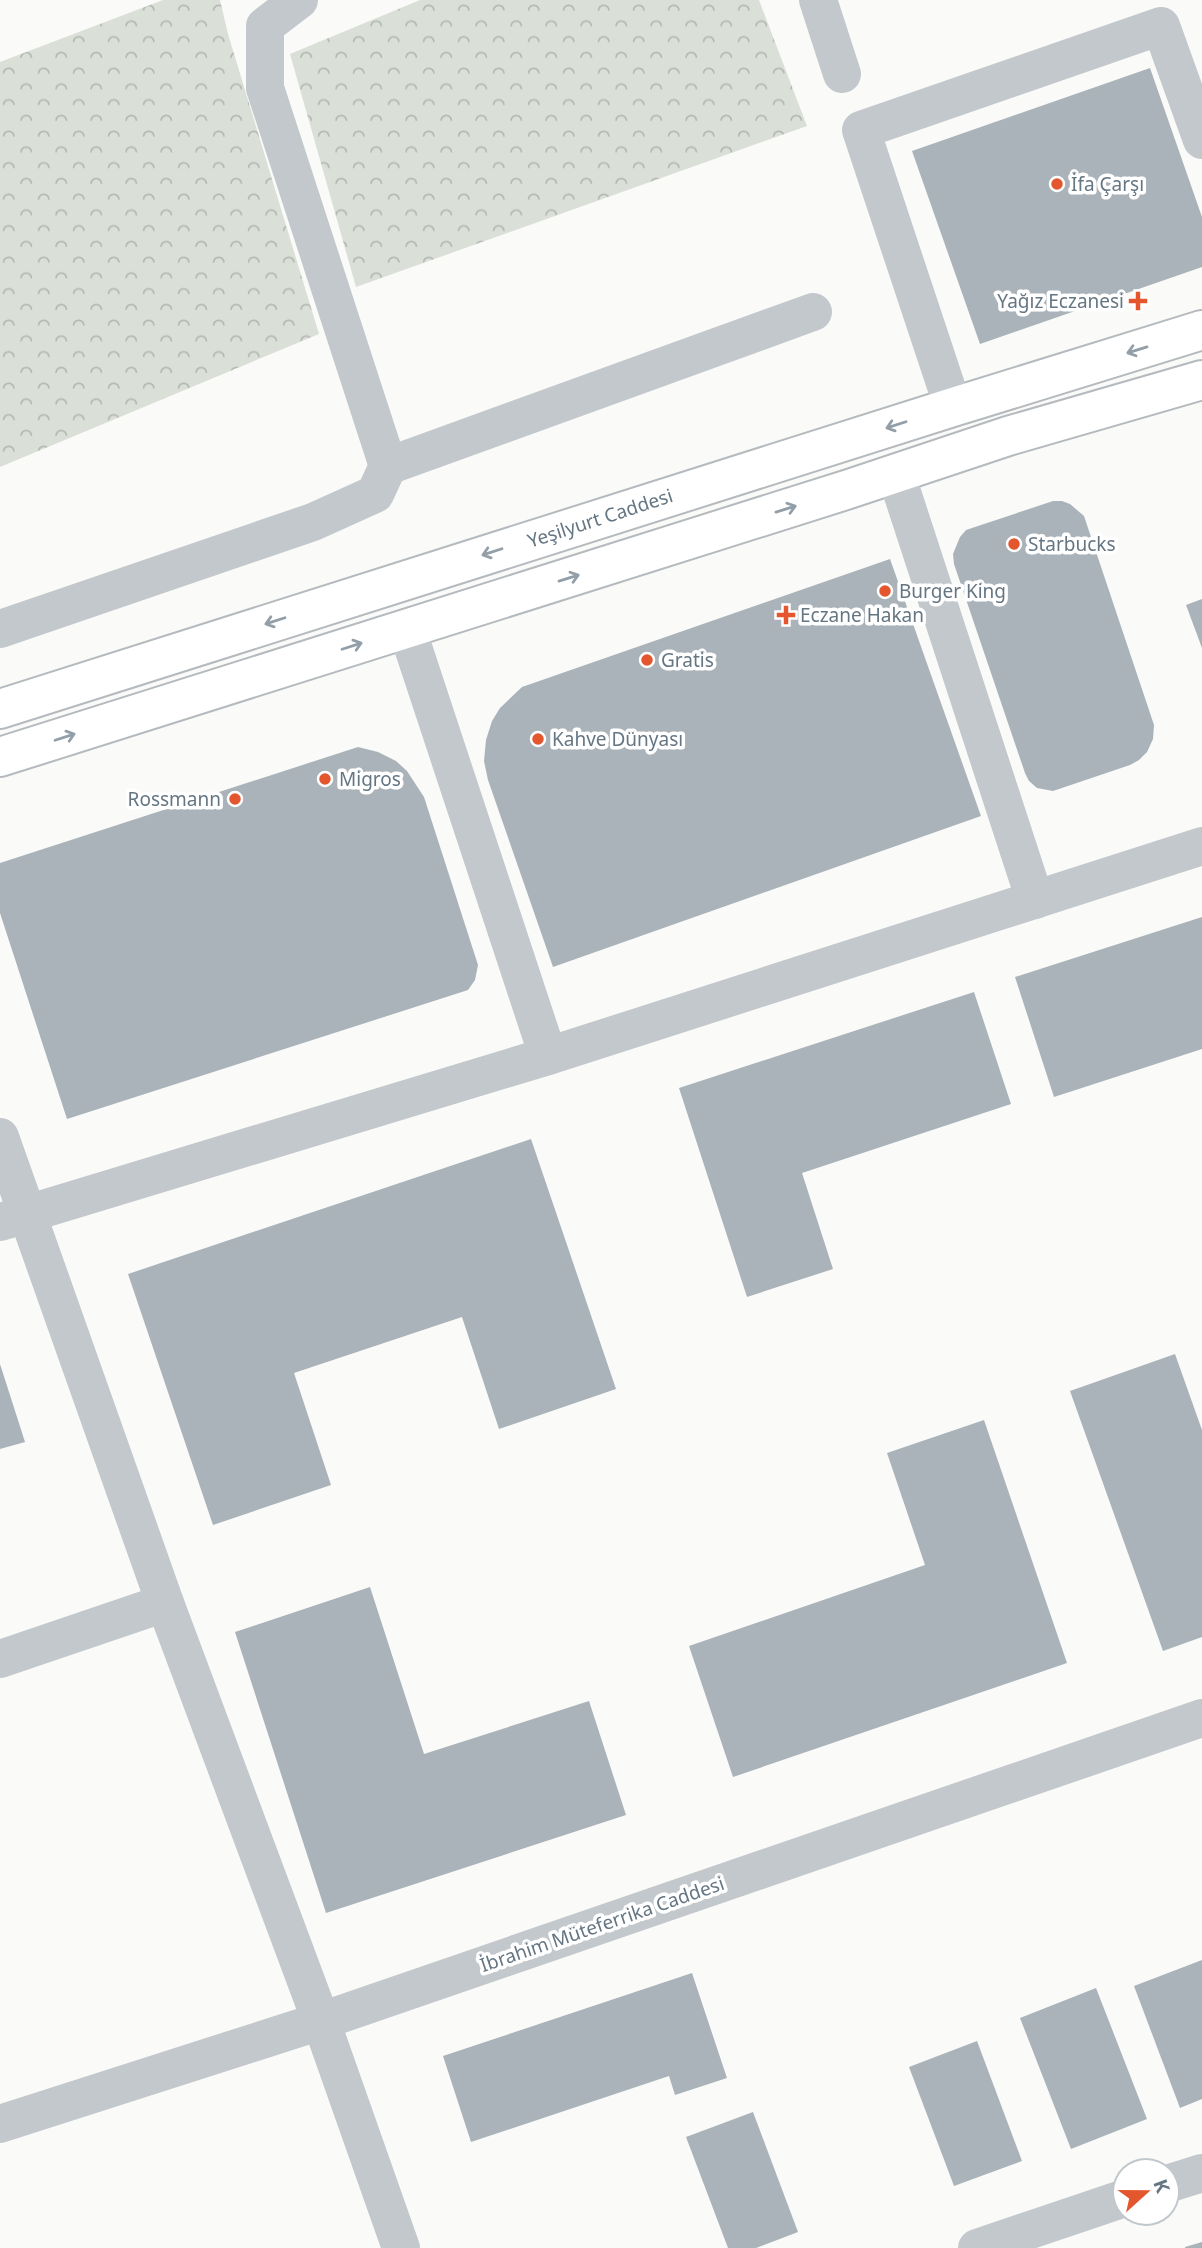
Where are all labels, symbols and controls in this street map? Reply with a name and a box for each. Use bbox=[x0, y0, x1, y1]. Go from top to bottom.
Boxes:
place label: İfa Çarşı bbox=[1071, 171, 1144, 197]
marker: İfa Çarşı bbox=[1049, 176, 1065, 192]
place label: Yağız Eczanesi bbox=[997, 288, 1124, 314]
marker: Yağız Eczanesi bbox=[1130, 293, 1146, 309]
one-way arrow bbox=[1126, 345, 1148, 358]
one-way arrow bbox=[885, 419, 907, 432]
street label: Yeşilyurt Caddesi bbox=[524, 482, 676, 554]
one-way arrow bbox=[775, 502, 797, 515]
place label: Starbucks bbox=[1028, 531, 1116, 557]
marker: Starbucks bbox=[1006, 536, 1022, 552]
one-way arrow bbox=[481, 547, 503, 560]
one-way arrow bbox=[558, 570, 580, 583]
place label: Burger King bbox=[899, 578, 1006, 604]
marker: Burger King bbox=[877, 583, 893, 599]
place label: Eczane Hakan bbox=[800, 602, 924, 628]
marker: Eczane Hakan bbox=[778, 607, 794, 623]
one-way arrow bbox=[265, 615, 287, 628]
one-way arrow bbox=[341, 639, 363, 652]
place label: Gratis bbox=[661, 647, 714, 673]
marker: Gratis bbox=[639, 652, 655, 668]
place label: Kahve Dünyası bbox=[552, 726, 683, 752]
one-way arrow bbox=[54, 729, 76, 742]
marker: Kahve Dünyası bbox=[530, 731, 546, 747]
place label: Migros bbox=[339, 766, 401, 792]
marker: Migros bbox=[317, 771, 333, 787]
place label: Rossmann bbox=[128, 786, 221, 812]
marker: Rossmann bbox=[227, 791, 243, 807]
street label: İbrahim Müteferrika Caddesi bbox=[476, 1870, 728, 1978]
north arrow bbox=[1111, 2157, 1181, 2227]
text: K bbox=[1147, 2175, 1176, 2197]

